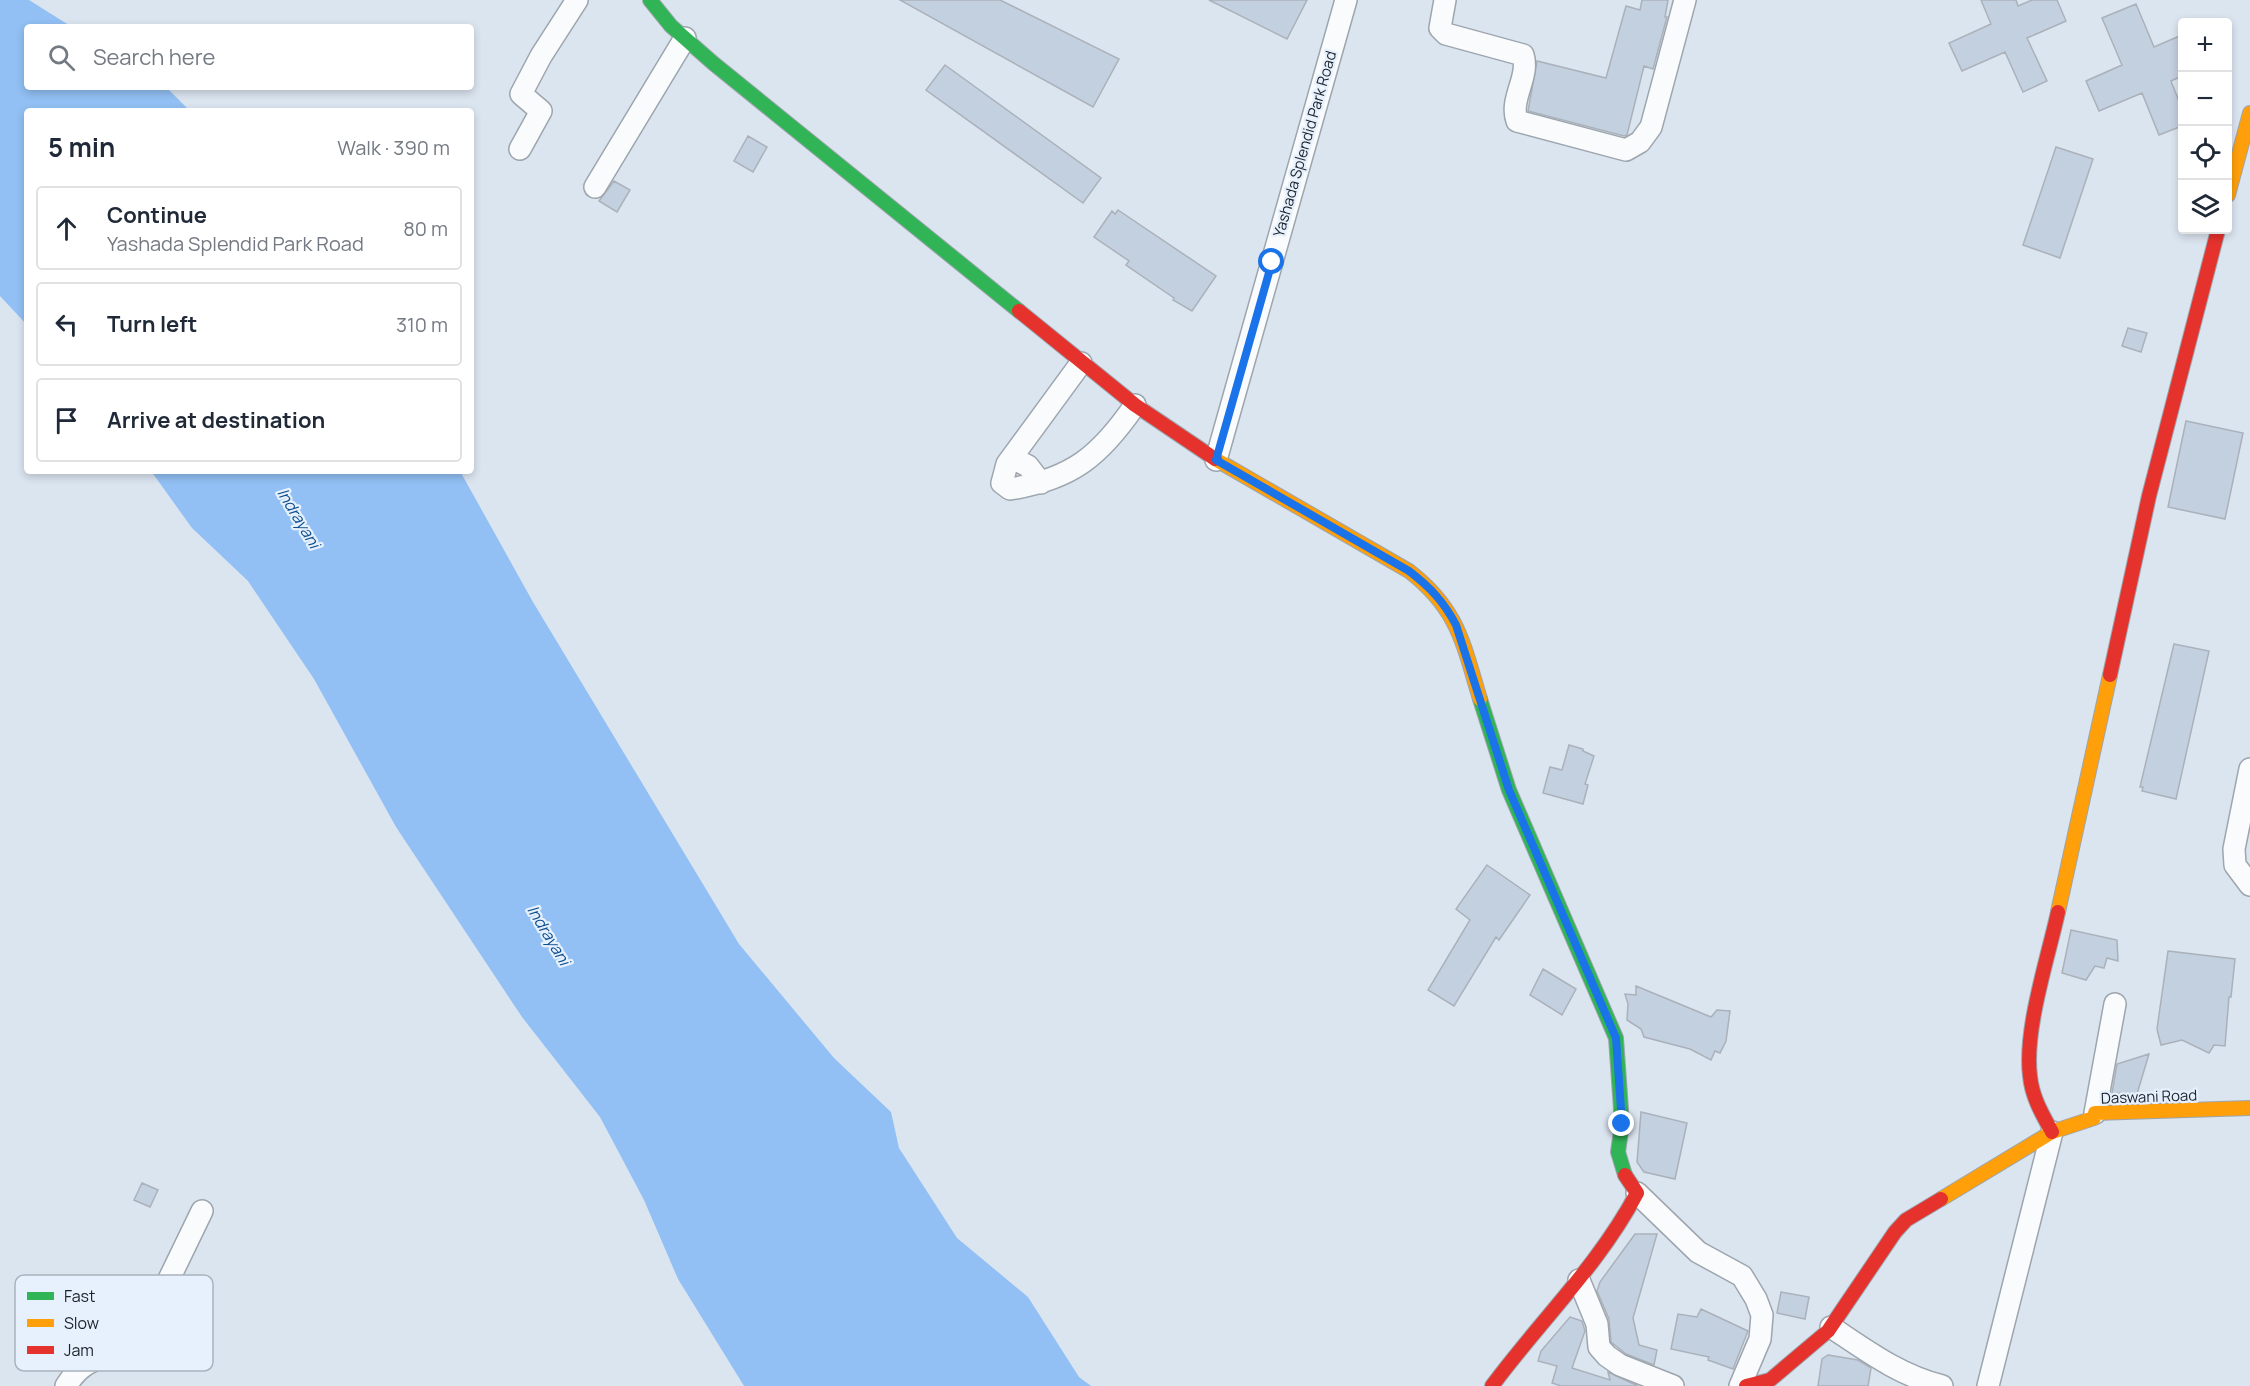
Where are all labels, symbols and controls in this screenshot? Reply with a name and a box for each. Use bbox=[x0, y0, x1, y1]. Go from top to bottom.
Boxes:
map controls bbox=[2178, 18, 2232, 234]
button: + bbox=[2178, 18, 2232, 72]
search box bbox=[24, 24, 474, 90]
icon: search bbox=[45, 41, 78, 74]
text: Search here bbox=[93, 42, 215, 72]
street label: Yashada Splendid Park Road bbox=[1268, 48, 1341, 239]
button: − bbox=[2178, 72, 2232, 126]
button: locate bbox=[2178, 126, 2232, 180]
text: 5 min bbox=[48, 129, 115, 165]
text: Walk · 390 m bbox=[337, 134, 450, 161]
button: layers bbox=[2178, 180, 2232, 234]
text: Continue bbox=[107, 200, 207, 230]
icon: ahead bbox=[50, 212, 83, 245]
text: 80 m bbox=[403, 215, 448, 242]
text: Yashada Splendid Park Road bbox=[107, 230, 364, 257]
route start bbox=[1258, 248, 1284, 274]
icon: left bbox=[50, 308, 83, 341]
text: Turn left bbox=[107, 309, 197, 339]
text: 310 m bbox=[396, 311, 448, 338]
icon: arrive bbox=[50, 404, 83, 437]
text: Arrive at destination bbox=[107, 405, 325, 435]
water label: Indrayani bbox=[272, 484, 327, 554]
water label: Indrayani bbox=[522, 901, 577, 971]
street label: Daswani Road bbox=[2100, 1084, 2197, 1109]
route end bbox=[1608, 1110, 1634, 1136]
legend bbox=[15, 1275, 213, 1371]
text: Fast bbox=[64, 1285, 95, 1307]
text: Slow bbox=[64, 1312, 99, 1334]
text: Jam bbox=[64, 1339, 94, 1361]

